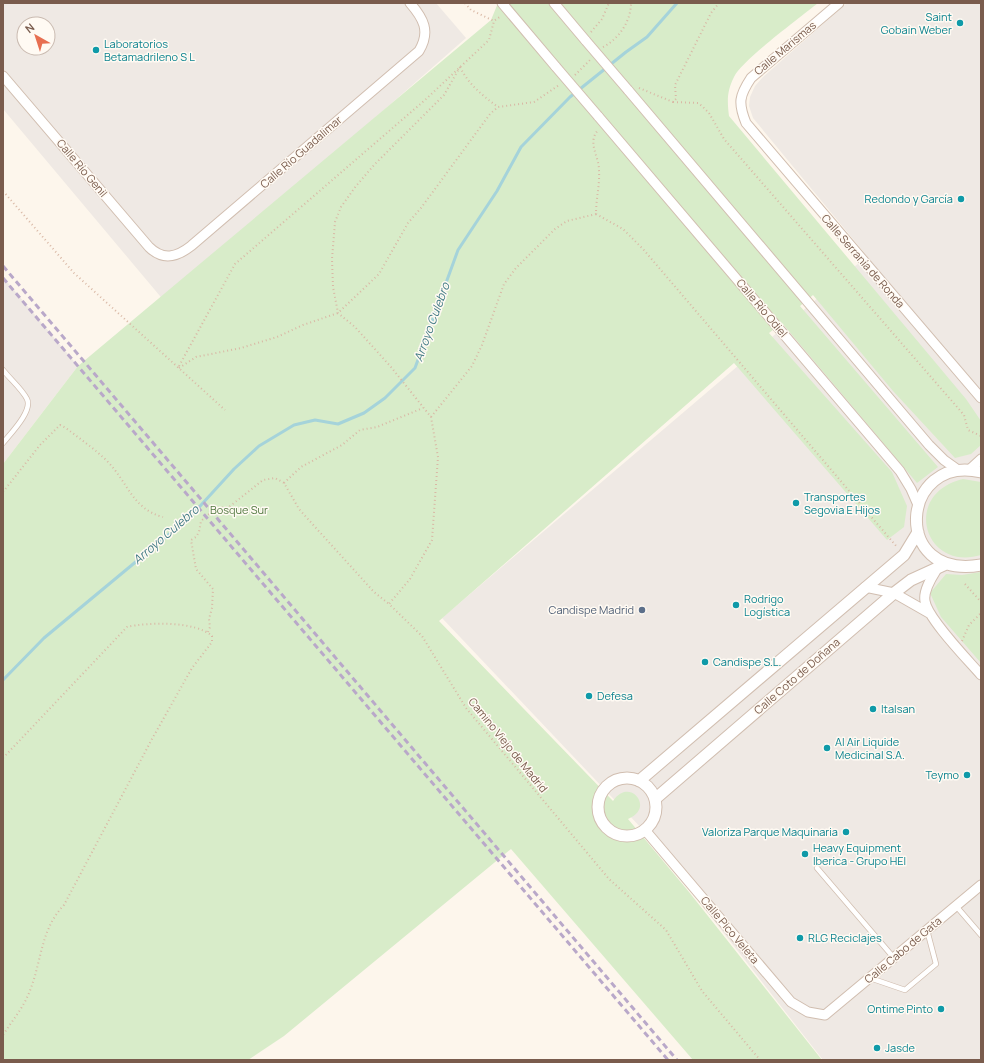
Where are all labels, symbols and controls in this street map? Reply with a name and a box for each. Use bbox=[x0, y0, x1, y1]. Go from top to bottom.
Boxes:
place label: Saint Gobain Weber bbox=[881, 9, 952, 37]
north arrow bbox=[16, 16, 56, 56]
street label: Calle Marismas bbox=[751, 17, 819, 78]
marker: Saint Gobain Weber bbox=[955, 18, 965, 28]
text: N bbox=[22, 19, 37, 36]
place label: Laboratorios Betamadrileno S L bbox=[104, 36, 195, 64]
marker: Laboratorios Betamadrileno S L bbox=[91, 45, 101, 55]
street label: Calle Río Guadalimar bbox=[257, 112, 345, 191]
street label: Calle Río Genil bbox=[54, 135, 111, 200]
place label: Redondo y García bbox=[865, 191, 953, 206]
marker: Redondo y García bbox=[956, 194, 966, 204]
street label: Calle Serranía de Ronda bbox=[818, 210, 908, 311]
street label: Calle Río Odiel bbox=[733, 275, 791, 340]
water label: Arroyo Culebro bbox=[409, 279, 454, 364]
place label: Transportes Segovia E Hijos bbox=[804, 489, 880, 517]
marker: Transportes Segovia E Hijos bbox=[791, 498, 801, 508]
water label: Arroyo Culebro bbox=[129, 501, 203, 568]
park label: Bosque Sur bbox=[210, 502, 268, 517]
place label: Rodrigo Logística bbox=[744, 591, 790, 619]
marker: Rodrigo Logística bbox=[731, 600, 741, 610]
place label: Candispe Madrid bbox=[549, 602, 634, 617]
marker: Candispe Madrid bbox=[637, 605, 647, 615]
street label: Calle Coto de Doñana bbox=[750, 634, 843, 717]
place label: Candispe S.L. bbox=[713, 654, 781, 669]
marker: Candispe S.L. bbox=[700, 657, 710, 667]
place label: Defesa bbox=[597, 688, 633, 703]
marker: Defesa bbox=[584, 691, 594, 701]
street label: Camino Viejo de Madrid bbox=[465, 694, 551, 795]
place label: Italsan bbox=[881, 701, 915, 716]
marker: Italsan bbox=[868, 704, 878, 714]
place label: Al Air Liquide Medicinal S.A. bbox=[835, 734, 905, 762]
marker: Al Air Liquide Medicinal S.A. bbox=[822, 743, 832, 753]
place label: Teymo bbox=[925, 767, 959, 782]
marker: Teymo bbox=[962, 770, 972, 780]
place label: Valoriza Parque Maquinaria bbox=[702, 824, 838, 839]
marker: Valoriza Parque Maquinaria bbox=[841, 827, 851, 837]
place label: Heavy Equipment Iberica - Grupo HEI bbox=[813, 840, 906, 868]
marker: Heavy Equipment Iberica - Grupo HEI bbox=[800, 849, 810, 859]
street label: Calle Pico Veleta bbox=[698, 893, 763, 966]
street label: Calle Cabo de Gata bbox=[861, 913, 944, 986]
place label: RLG Reciclajes bbox=[808, 930, 882, 945]
marker: RLG Reciclajes bbox=[795, 933, 805, 943]
place label: Ontime Pinto bbox=[867, 1001, 933, 1016]
marker: Ontime Pinto bbox=[936, 1004, 946, 1014]
place label: Jasde bbox=[885, 1040, 916, 1055]
marker: Jasde bbox=[872, 1043, 882, 1053]

